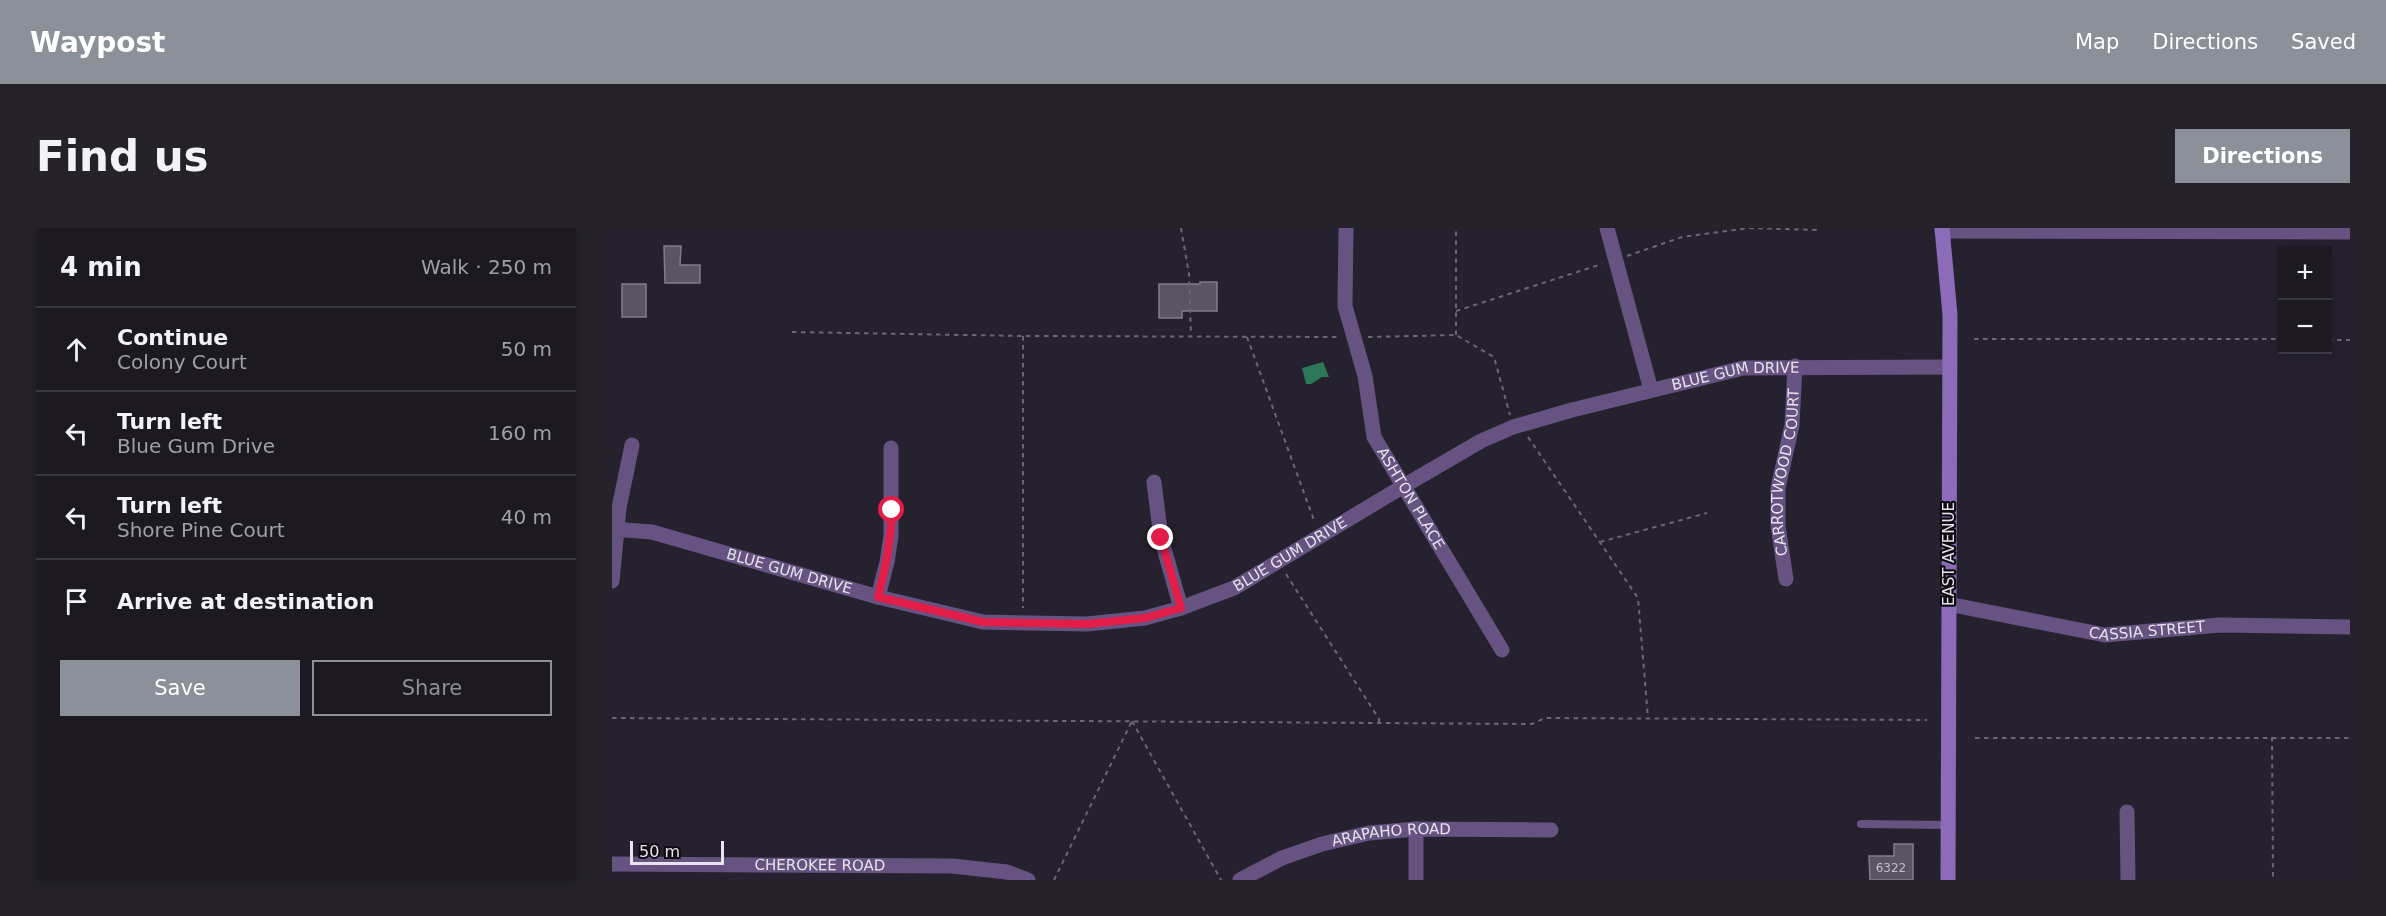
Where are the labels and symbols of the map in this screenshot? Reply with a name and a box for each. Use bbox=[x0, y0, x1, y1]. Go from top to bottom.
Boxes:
street label: BLUE GUM DRIVE bbox=[1670, 358, 1799, 394]
street label: CARROTWOOD COURT bbox=[1768, 387, 1803, 557]
street label: ASHTON PLACE bbox=[1373, 444, 1448, 553]
route start bbox=[878, 496, 904, 522]
street label: EAST AVENUE bbox=[1940, 502, 1958, 606]
street label: BLUE GUM DRIVE bbox=[1230, 513, 1350, 595]
route end bbox=[1147, 524, 1173, 550]
street label: BLUE GUM DRIVE bbox=[725, 545, 854, 598]
street label: CASSIA STREET bbox=[2087, 617, 2206, 645]
street label: ARAPAHO ROAD bbox=[1330, 820, 1451, 850]
scale bar bbox=[630, 838, 724, 866]
street label: CHEROKEE ROAD bbox=[754, 856, 886, 875]
house number: 6322 bbox=[1876, 861, 1906, 875]

